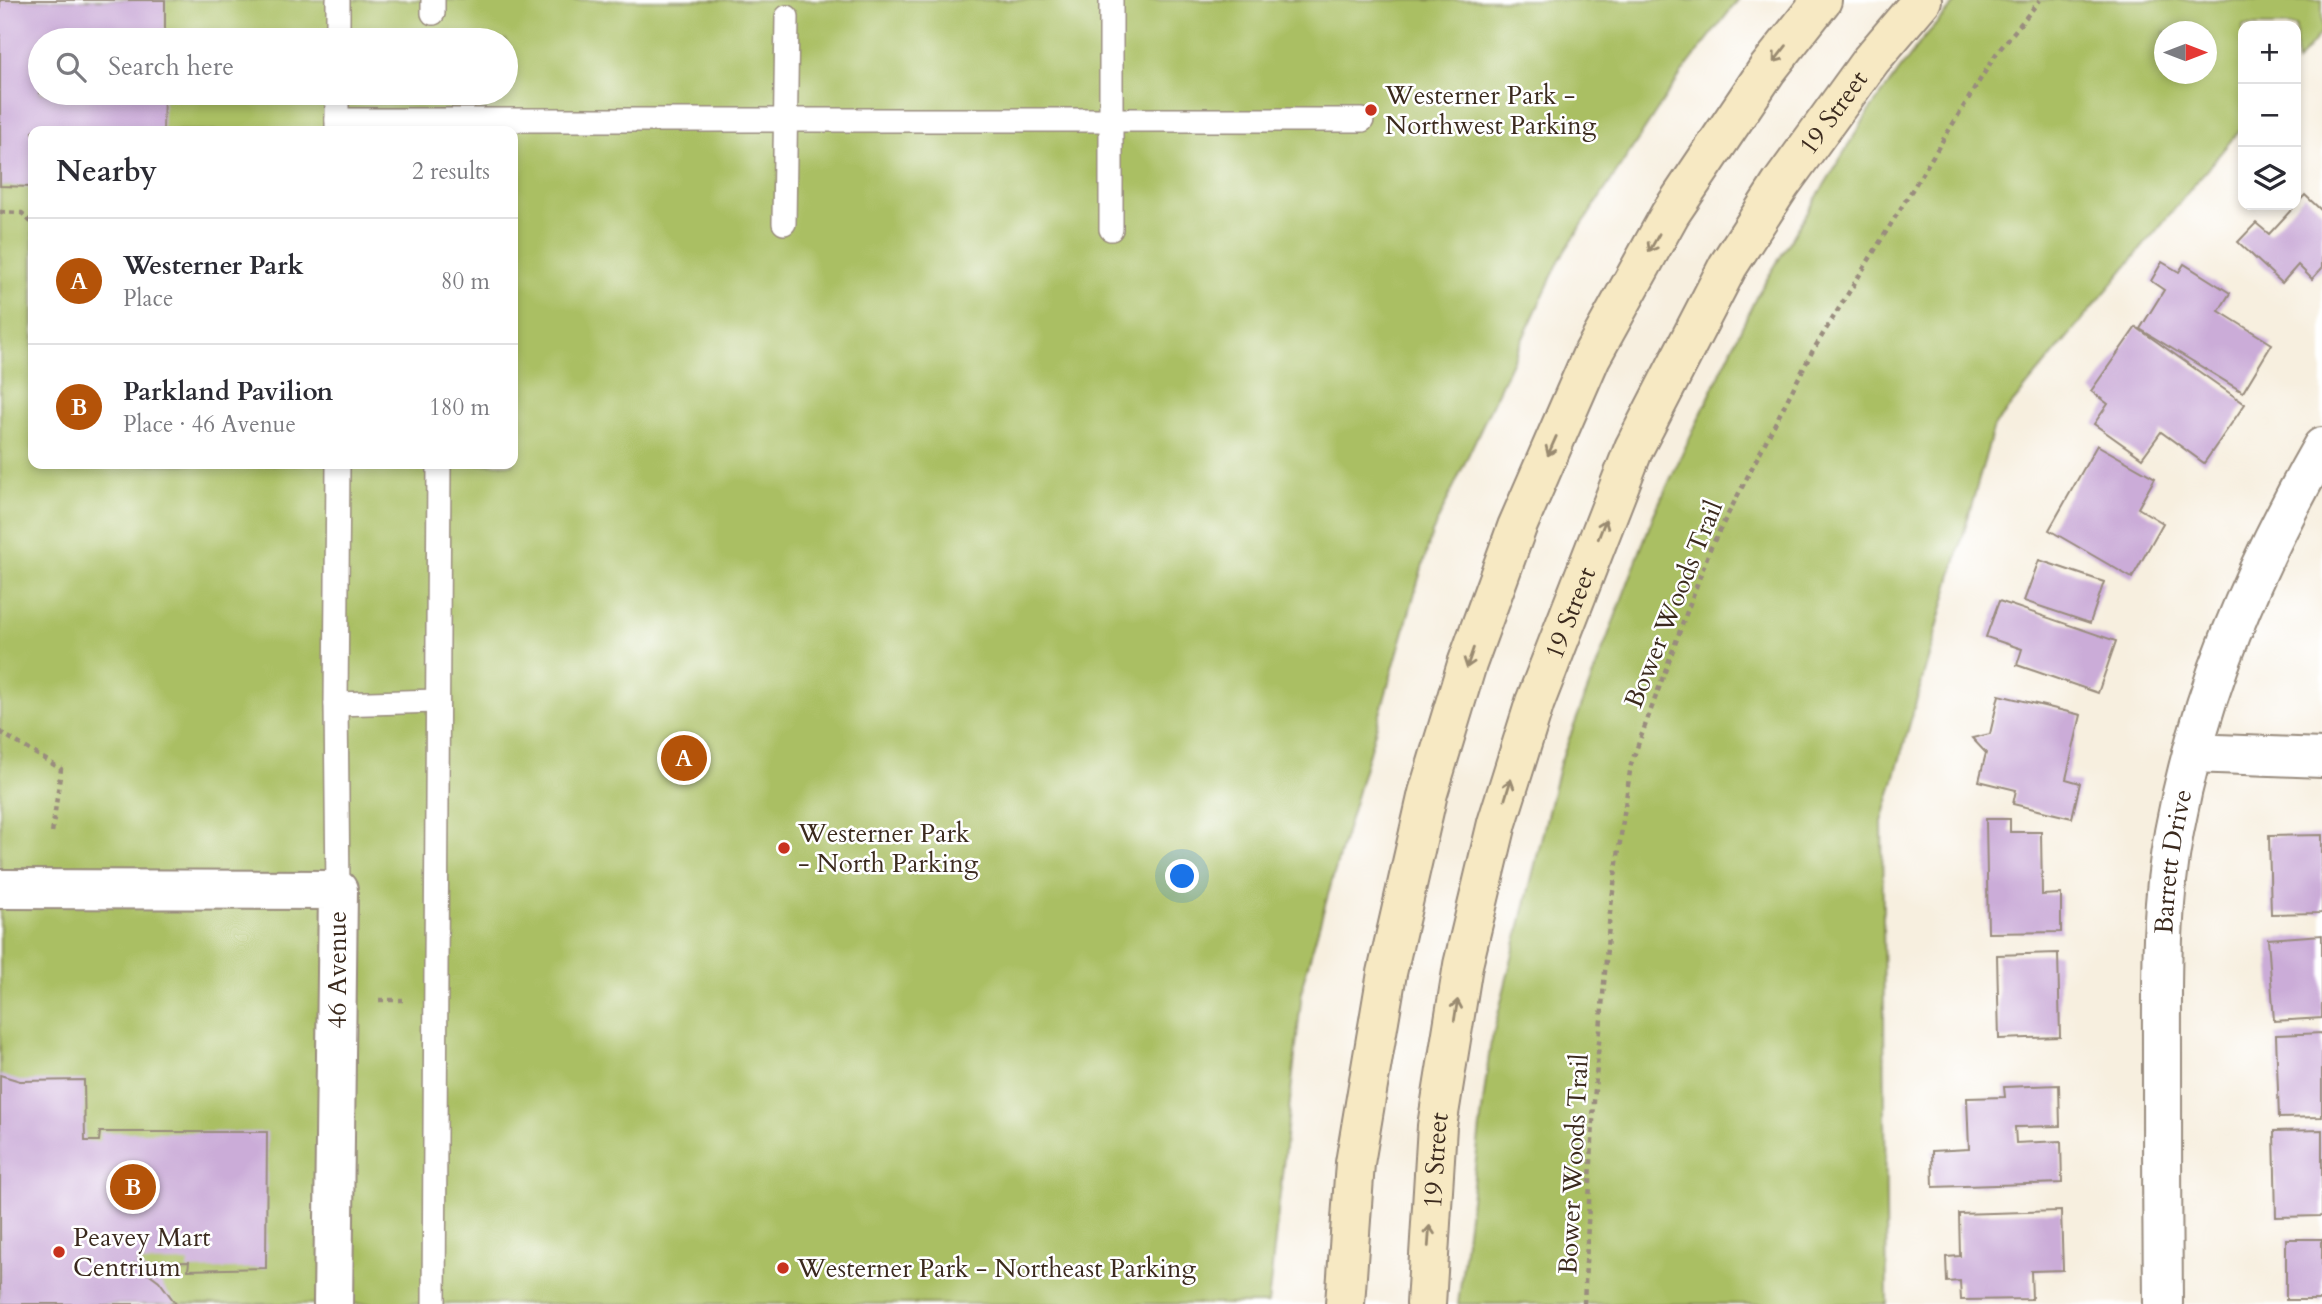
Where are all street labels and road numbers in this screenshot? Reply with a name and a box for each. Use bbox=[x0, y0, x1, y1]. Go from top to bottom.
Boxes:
street label: 19 Street bbox=[1791, 63, 1876, 162]
street label: Bower Woods Trail bbox=[1616, 495, 1731, 713]
street label: 19 Street bbox=[1536, 562, 1604, 664]
street label: Barrett Drive bbox=[2146, 786, 2200, 935]
street label: 46 Avenue bbox=[320, 911, 355, 1029]
street label: Bower Woods Trail bbox=[1550, 1052, 1597, 1275]
street label: 19 Street bbox=[1415, 1110, 1457, 1209]

